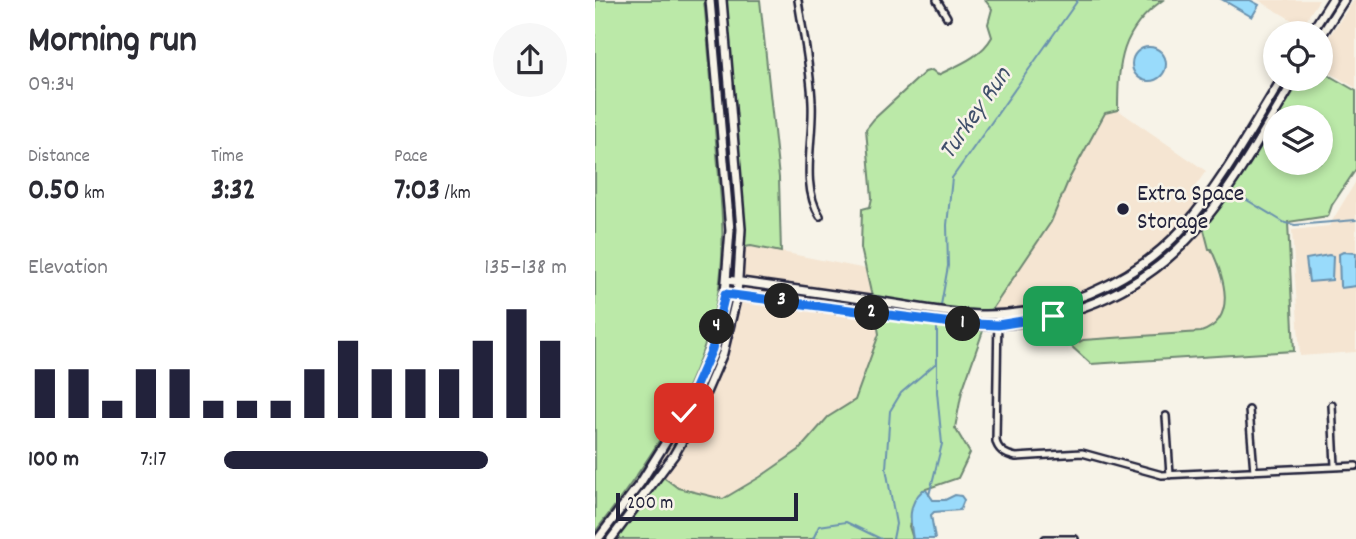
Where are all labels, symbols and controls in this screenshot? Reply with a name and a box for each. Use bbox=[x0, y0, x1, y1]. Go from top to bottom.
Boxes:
text: Morning run bbox=[28, 15, 197, 70]
map controls bbox=[1263, 21, 1333, 175]
button: locate bbox=[1263, 21, 1333, 91]
button: share bbox=[493, 23, 567, 97]
water label: Turkey Run bbox=[931, 59, 1022, 168]
text: 09:34 bbox=[28, 69, 75, 102]
button: layers bbox=[1263, 105, 1333, 175]
text: Distance bbox=[28, 144, 90, 171]
text: Time bbox=[211, 144, 244, 171]
text: Pace bbox=[394, 144, 428, 171]
text: 0.50 bbox=[28, 171, 80, 214]
text: 3:32 bbox=[211, 171, 256, 214]
text: 7:03 bbox=[394, 171, 440, 214]
place label: Extra Space Storage bbox=[1137, 178, 1244, 240]
text: km bbox=[80, 181, 105, 208]
text: /km bbox=[440, 181, 471, 208]
marker: Extra Space Storage bbox=[1115, 201, 1131, 217]
text: Elevation bbox=[28, 252, 108, 285]
text: 135–138 m bbox=[484, 252, 567, 285]
pin: 3 bbox=[765, 284, 799, 318]
pin bbox=[1023, 286, 1083, 346]
text: 3 bbox=[777, 287, 786, 314]
pin: 2 bbox=[855, 296, 889, 330]
icon: arrive bbox=[1034, 297, 1072, 335]
text: 2 bbox=[867, 299, 876, 326]
pin: 1 bbox=[945, 306, 981, 342]
pin: 4 bbox=[699, 310, 735, 344]
text: 1 bbox=[960, 310, 965, 337]
text: 4 bbox=[713, 313, 720, 340]
pin bbox=[654, 383, 714, 443]
icon: check bbox=[665, 394, 703, 432]
text: 100 m bbox=[28, 444, 79, 477]
text: 7:17 bbox=[140, 444, 166, 477]
scale bar bbox=[616, 490, 798, 522]
text: 200 m bbox=[627, 491, 673, 518]

